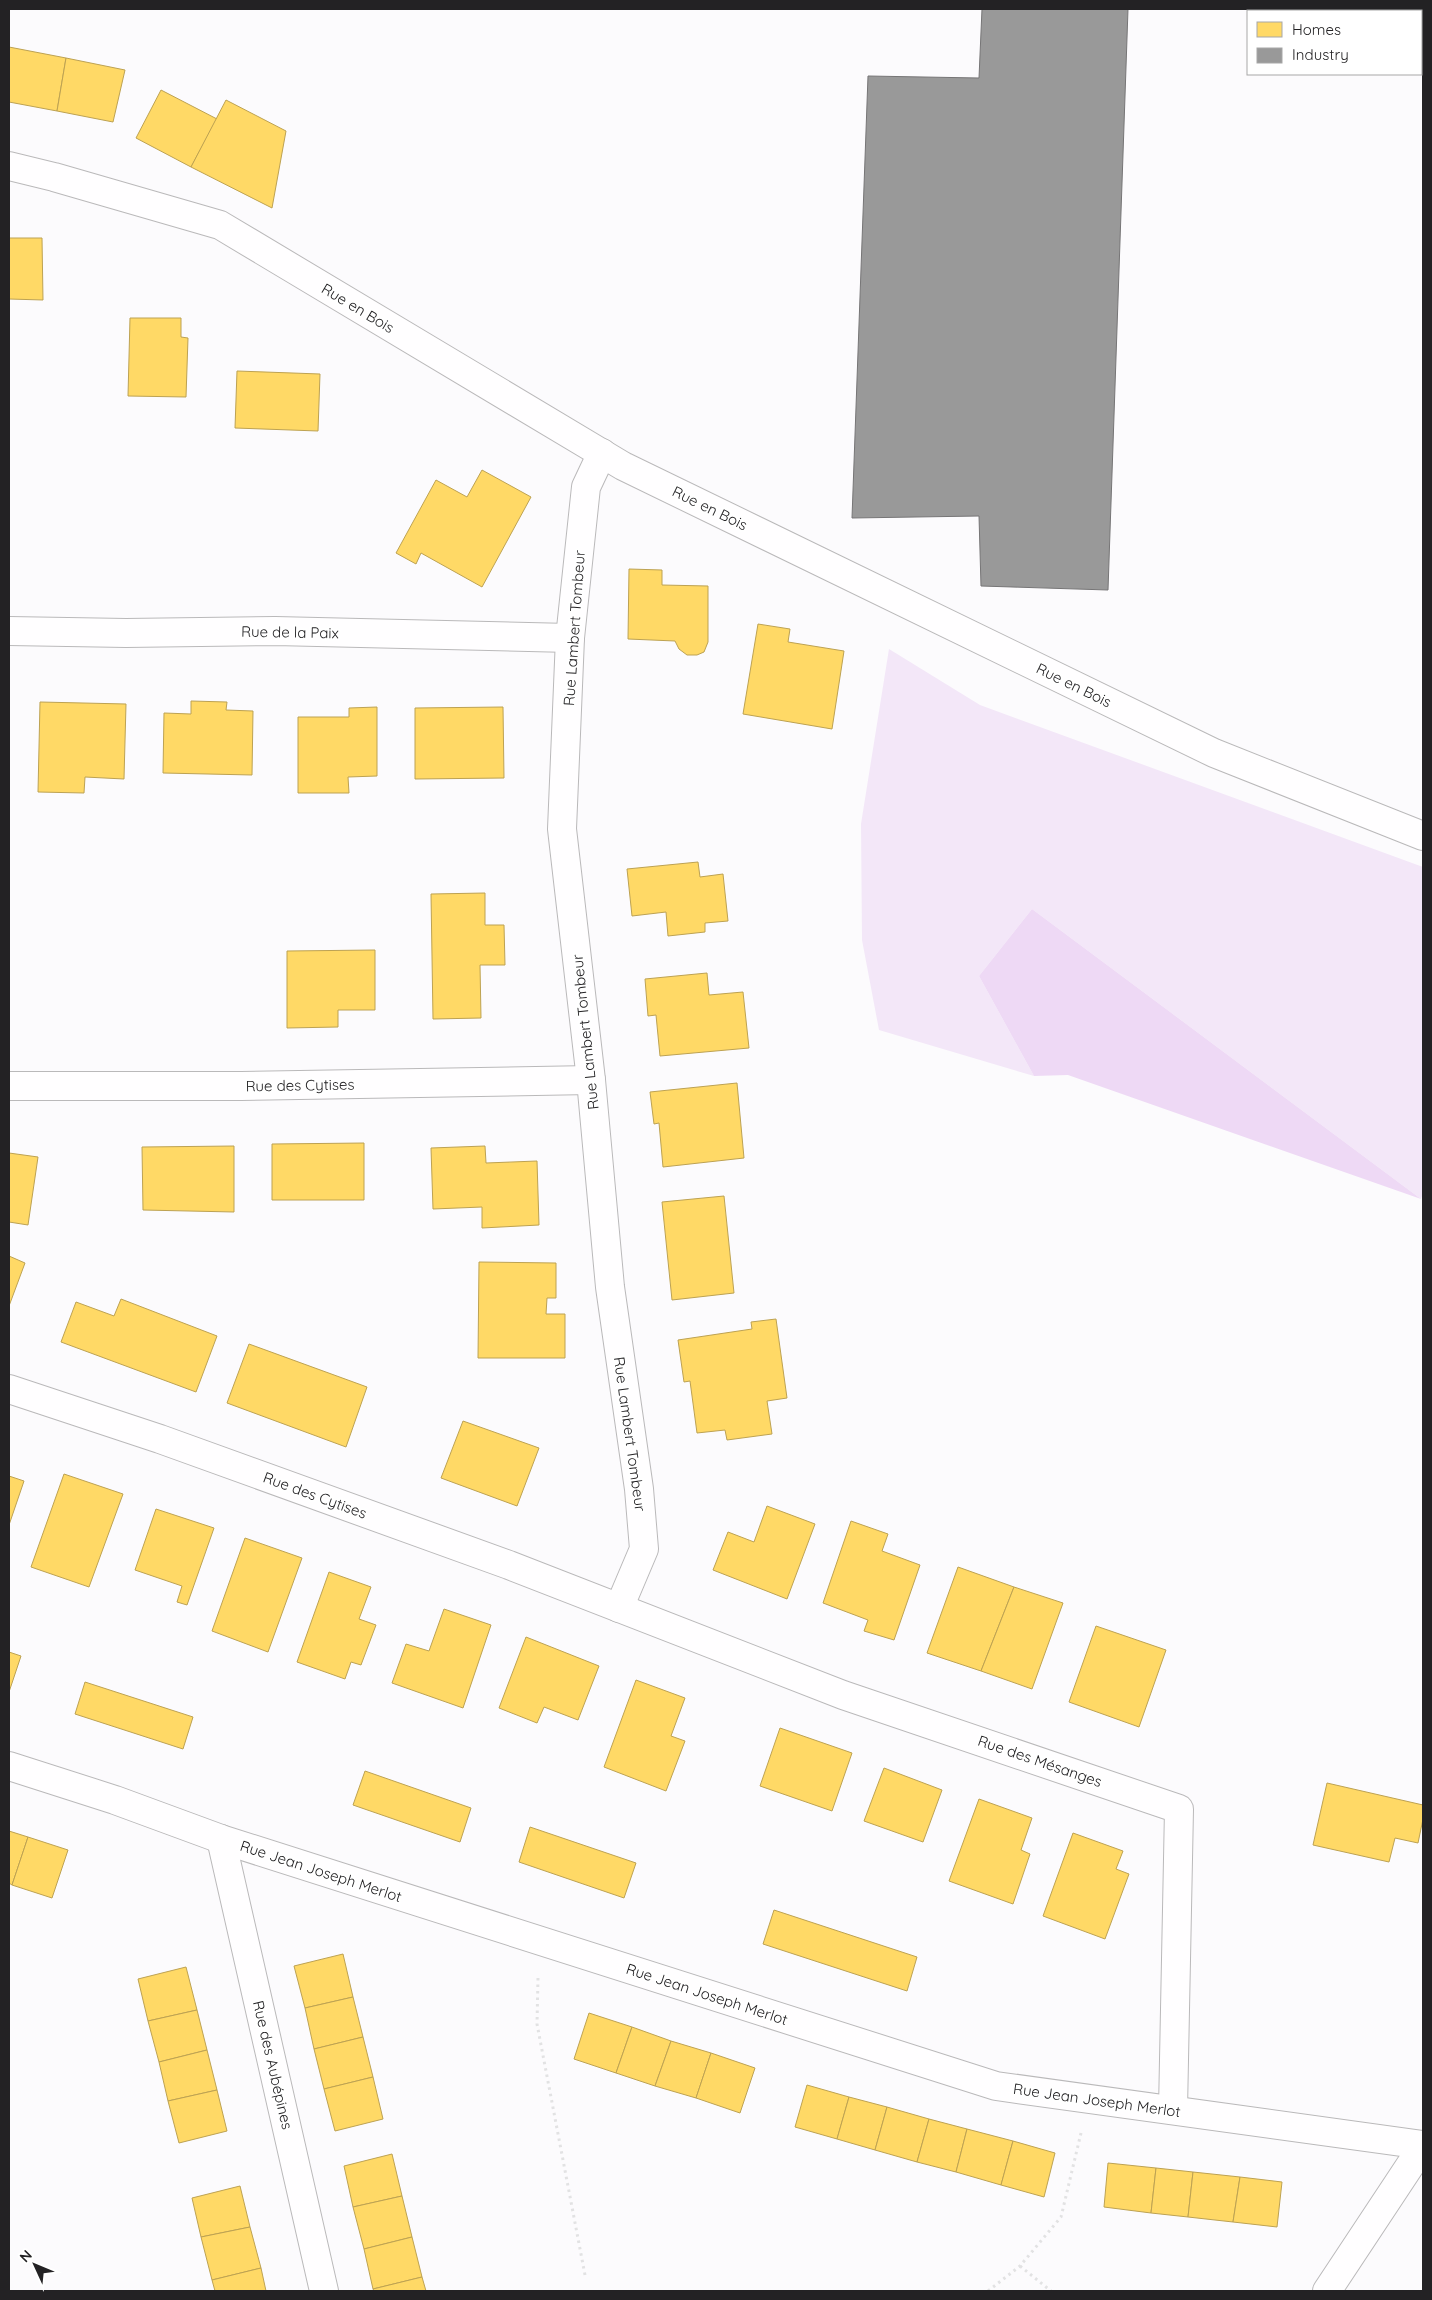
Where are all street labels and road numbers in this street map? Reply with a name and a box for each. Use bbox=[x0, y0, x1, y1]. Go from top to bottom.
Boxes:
street label: Rue en Bois bbox=[318, 279, 398, 337]
street label: Rue en Bois bbox=[669, 482, 751, 534]
street label: Rue Lambert Tombeur bbox=[559, 549, 589, 707]
street label: Rue de la Paix bbox=[241, 622, 339, 642]
street label: Rue en Bois bbox=[1033, 659, 1115, 711]
street label: Rue Lambert Tombeur bbox=[567, 953, 603, 1111]
street label: Rue des Cytises bbox=[245, 1075, 355, 1095]
street label: Rue Lambert Tombeur bbox=[610, 1355, 650, 1513]
street label: Rue des Cytises bbox=[261, 1467, 369, 1523]
street label: Rue des Mésanges bbox=[975, 1731, 1105, 1791]
street label: Rue Jean Joseph Merlot bbox=[238, 1836, 404, 1906]
street label: Rue Jean Joseph Merlot bbox=[624, 1959, 790, 2029]
street label: Rue des Aubépines bbox=[249, 1999, 297, 2131]
street label: Rue Jean Joseph Merlot bbox=[1012, 2079, 1182, 2121]

